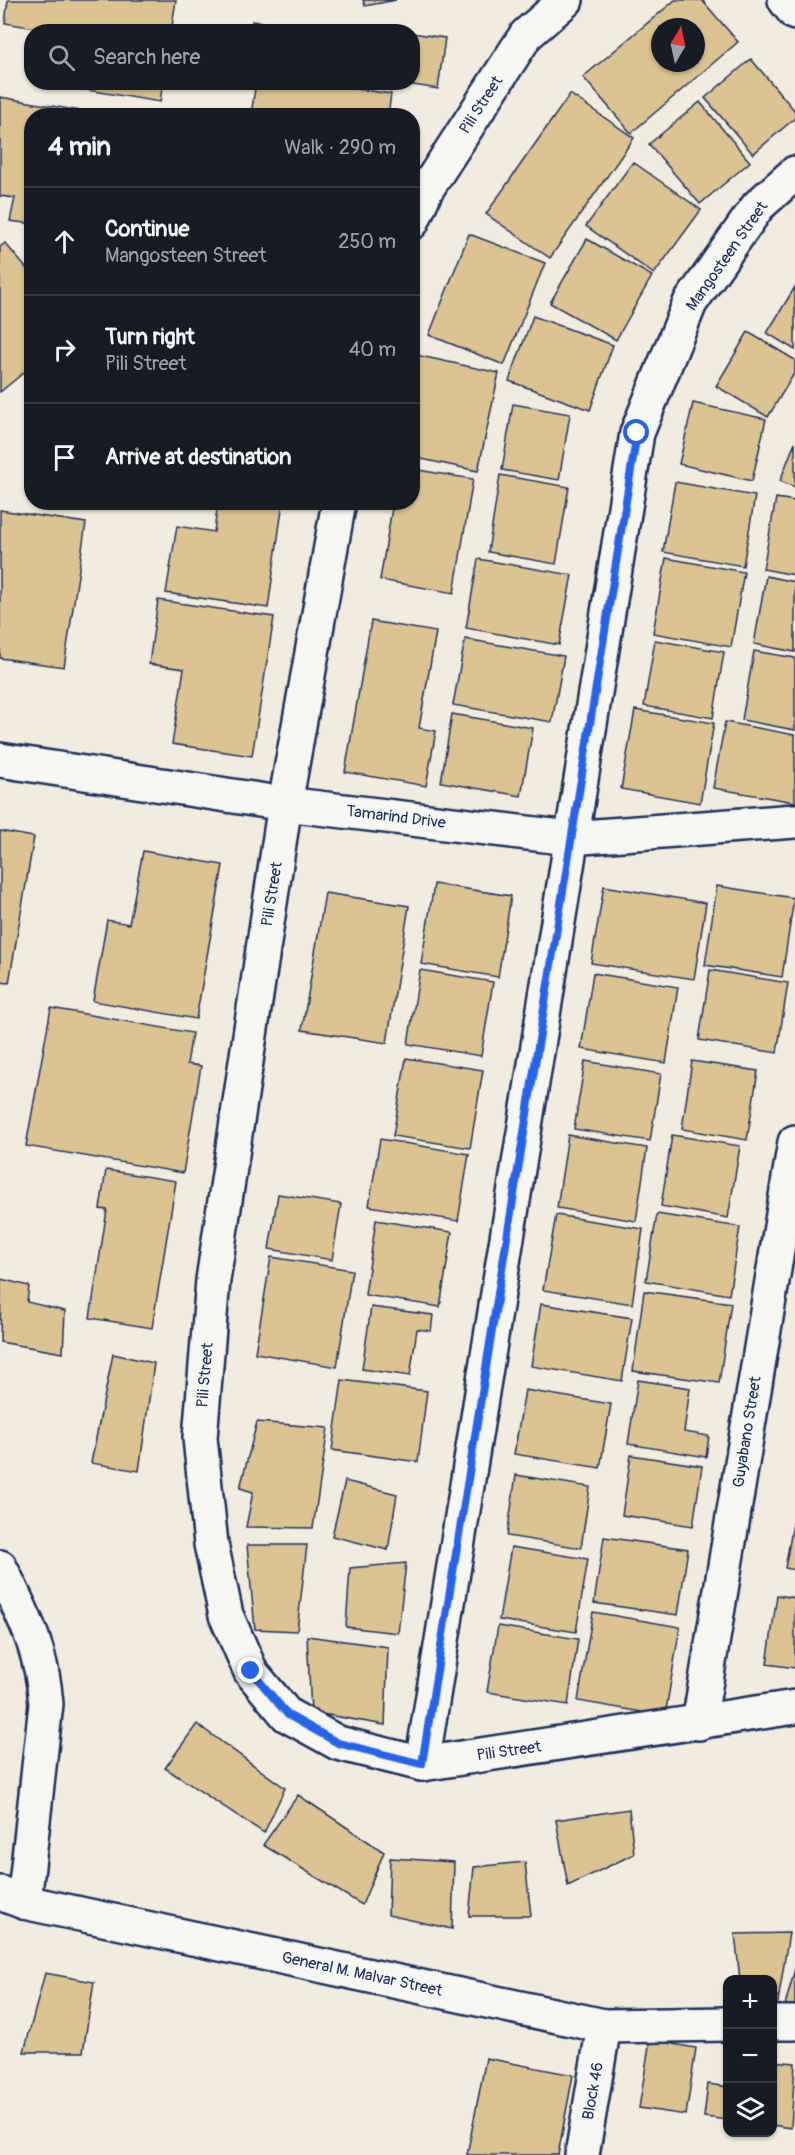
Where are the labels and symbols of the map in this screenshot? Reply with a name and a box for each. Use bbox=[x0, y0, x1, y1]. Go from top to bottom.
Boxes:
north arrow bbox=[651, 18, 705, 72]
street label: Pili Street bbox=[455, 72, 507, 138]
street label: Mangosteen Street bbox=[682, 197, 773, 315]
route start bbox=[623, 419, 649, 445]
street label: Tamarind Drive bbox=[345, 801, 447, 833]
street label: Pili Street bbox=[257, 860, 287, 928]
street label: Pili Street bbox=[192, 1341, 218, 1408]
street label: Guyabano Street bbox=[728, 1374, 766, 1489]
route end bbox=[237, 1657, 263, 1683]
street label: Pili Street bbox=[475, 1736, 543, 1765]
street label: General M. Malvar Street bbox=[280, 1947, 445, 2001]
street label: Block 46 bbox=[578, 2061, 608, 2121]

